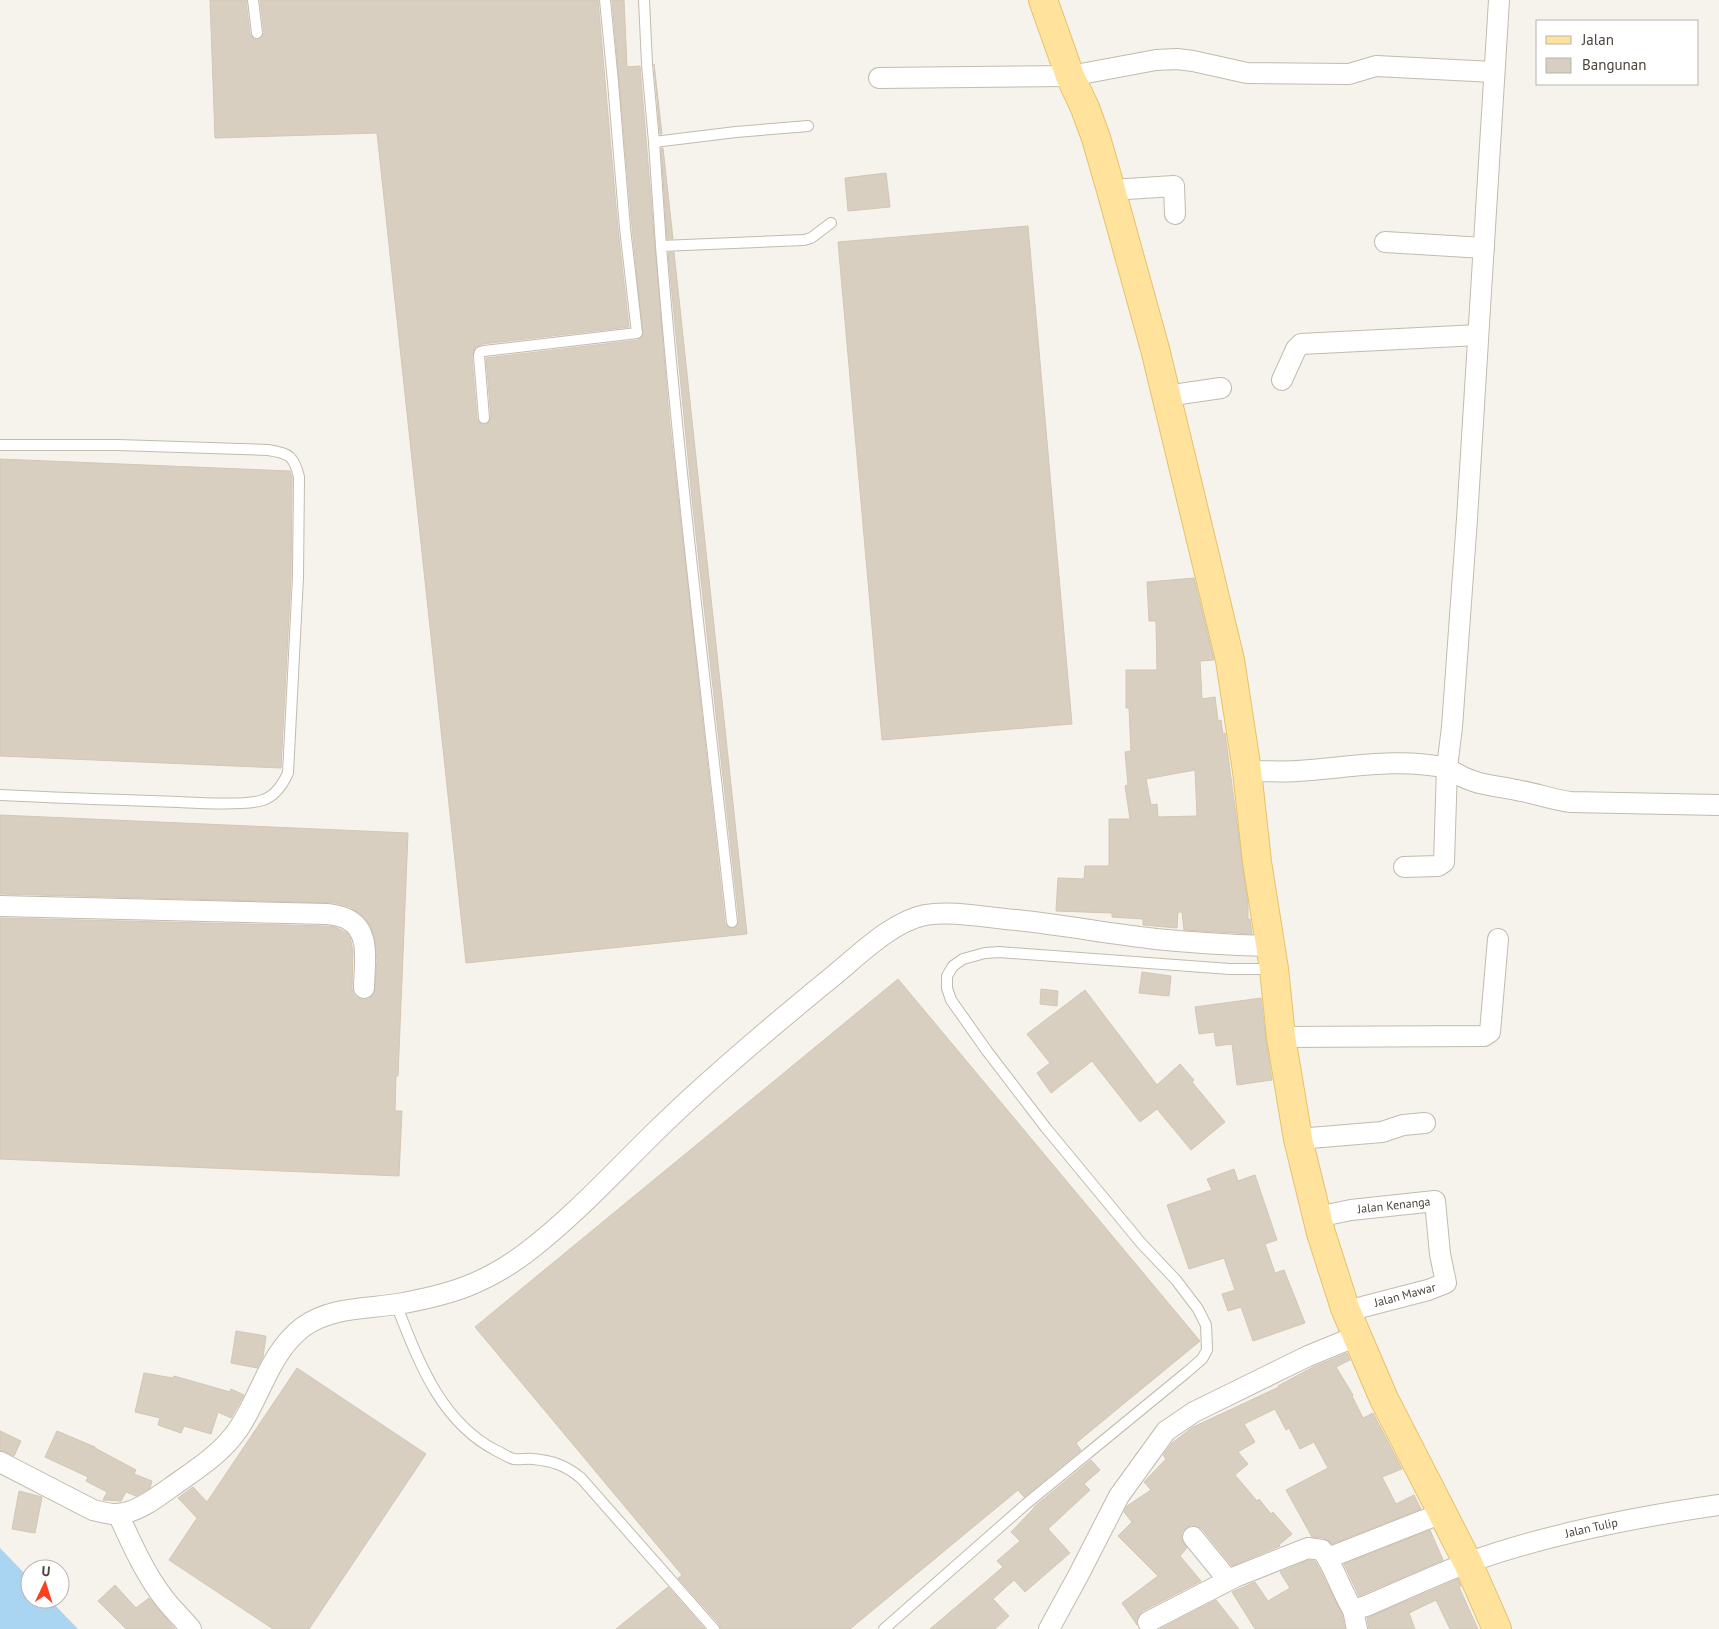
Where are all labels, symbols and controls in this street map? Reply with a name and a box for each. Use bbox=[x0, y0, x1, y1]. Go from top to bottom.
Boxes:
legend bbox=[1536, 20, 1699, 85]
text: Jalan bbox=[1581, 30, 1614, 49]
text: Bangunan bbox=[1582, 55, 1646, 74]
street label: Jalan Kenanga bbox=[1356, 1194, 1431, 1216]
street label: Jalan Mawar bbox=[1372, 1279, 1437, 1310]
street label: Jalan Tulip bbox=[1562, 1514, 1619, 1541]
north arrow bbox=[20, 1559, 70, 1609]
text: U bbox=[41, 1562, 51, 1580]

